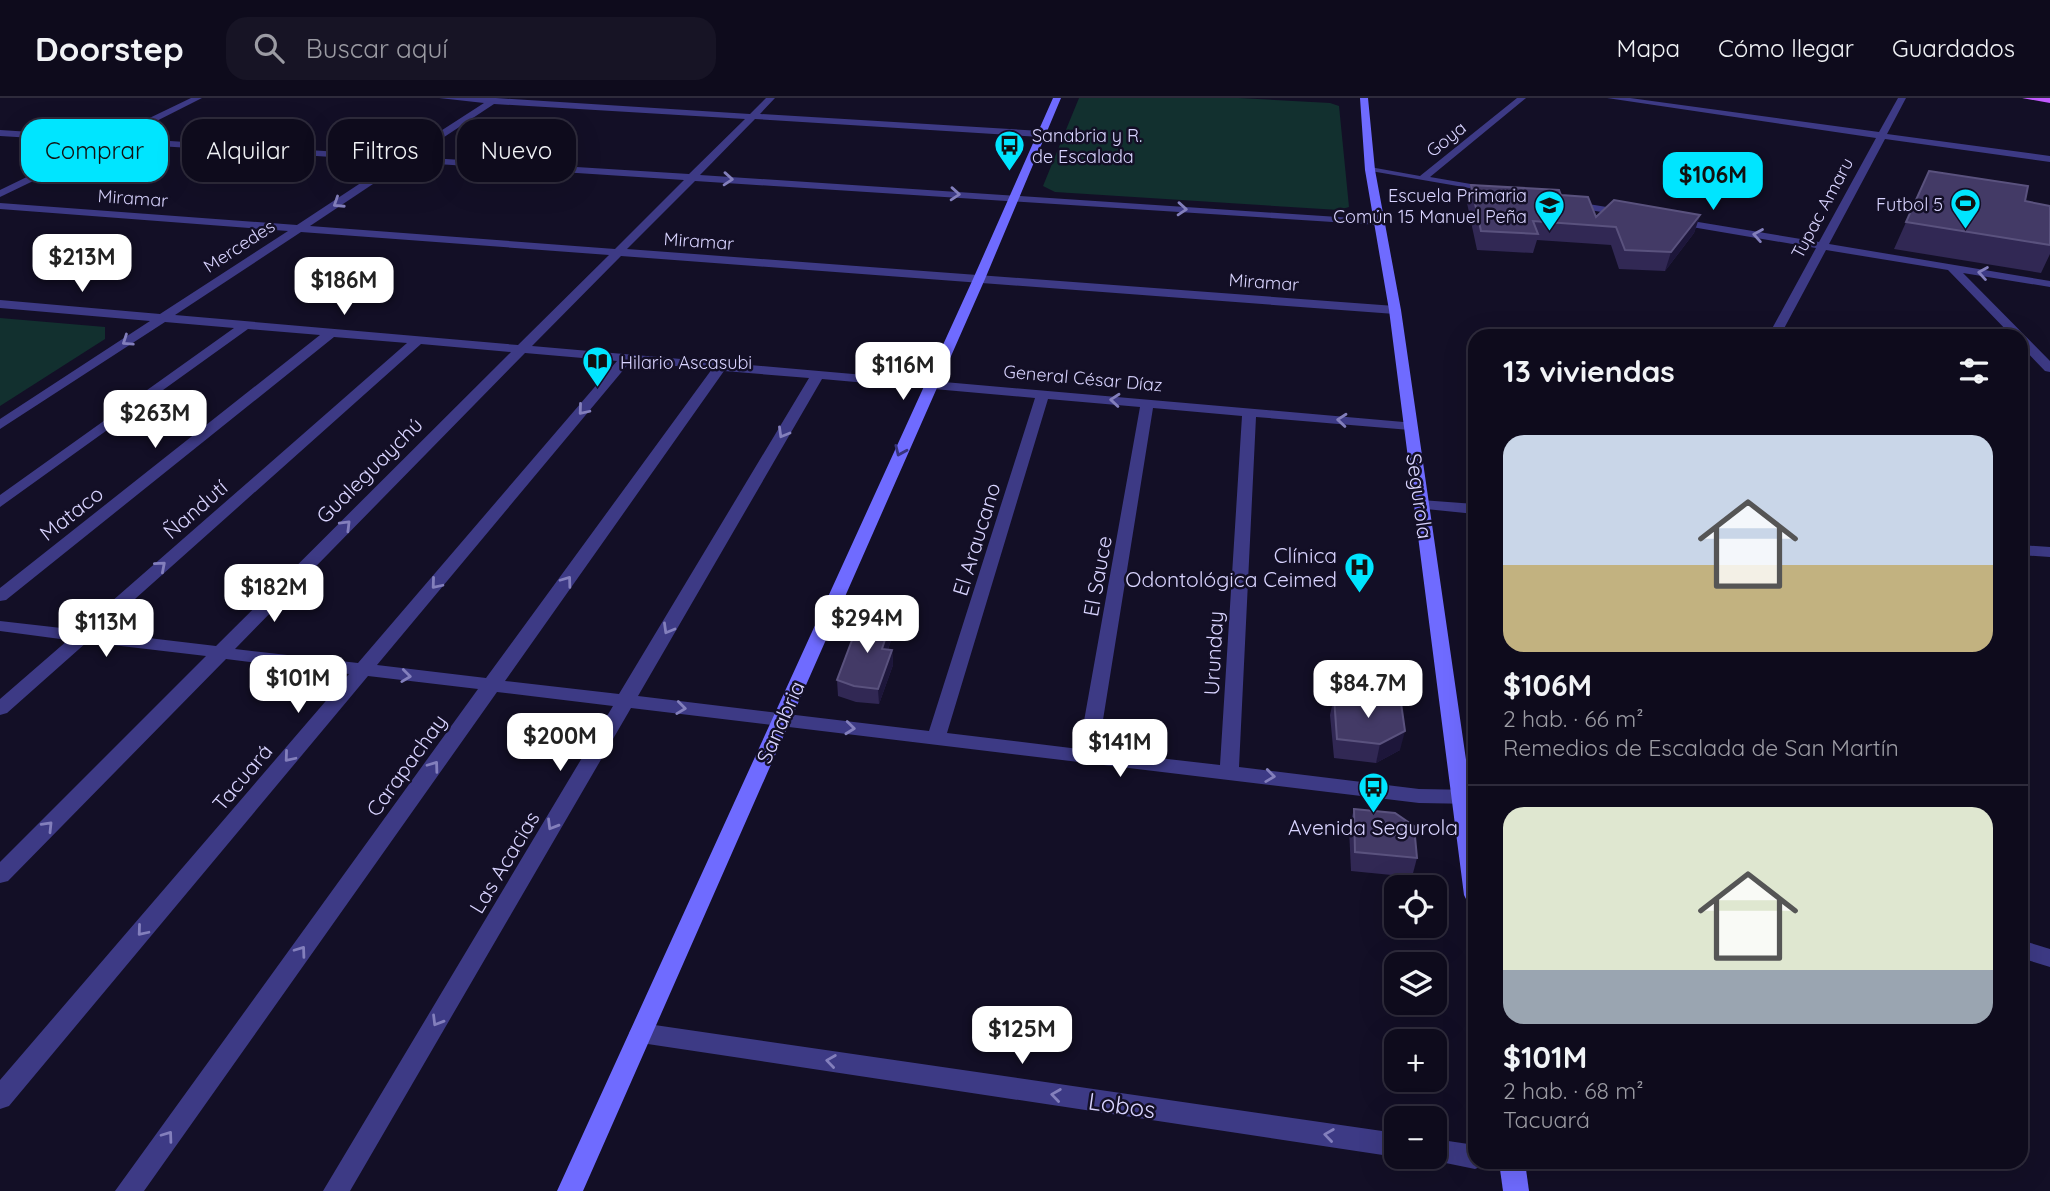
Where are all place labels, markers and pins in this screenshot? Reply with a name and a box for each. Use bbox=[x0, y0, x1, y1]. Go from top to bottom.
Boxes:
place label: Sanabria y R. de Escalada bbox=[1032, 124, 1142, 168]
bus stop icon: Sanabria y R. de Escalada bbox=[992, 128, 1026, 172]
pin: $106M bbox=[1664, 152, 1762, 212]
place label: Escuela Primaria Común 15 Manuel Peña bbox=[1333, 184, 1527, 228]
sports icon: Futbol 5 bbox=[1949, 187, 1983, 231]
school or university icon: Escuela Primaria Común 15 Manuel Peña bbox=[1533, 188, 1567, 232]
place label: Futbol 5 bbox=[1876, 193, 1943, 216]
pin: $213M bbox=[33, 234, 131, 294]
pin: $186M bbox=[295, 258, 393, 317]
pin: $116M bbox=[854, 342, 952, 402]
library icon: Hilario Ascasubi bbox=[580, 345, 614, 389]
place label: Hilario Ascasubi bbox=[620, 351, 752, 374]
pin: $263M bbox=[106, 390, 204, 450]
place label: Clínica Odontológica Ceimed bbox=[1125, 542, 1337, 592]
hospital icon: Clínica Odontológica Ceimed bbox=[1343, 550, 1377, 594]
pin: $182M bbox=[225, 564, 323, 624]
pin: $294M bbox=[818, 596, 916, 655]
pin: $113M bbox=[57, 600, 155, 659]
pin: $101M bbox=[249, 656, 347, 715]
pin: $84.7M bbox=[1311, 660, 1425, 720]
pin: $200M bbox=[511, 714, 609, 773]
pin: $141M bbox=[1071, 720, 1169, 779]
bus stop icon: Avenida Segurola bbox=[1356, 770, 1390, 814]
place label: Avenida Segurola bbox=[1288, 814, 1458, 840]
pin: $125M bbox=[973, 1006, 1071, 1066]

